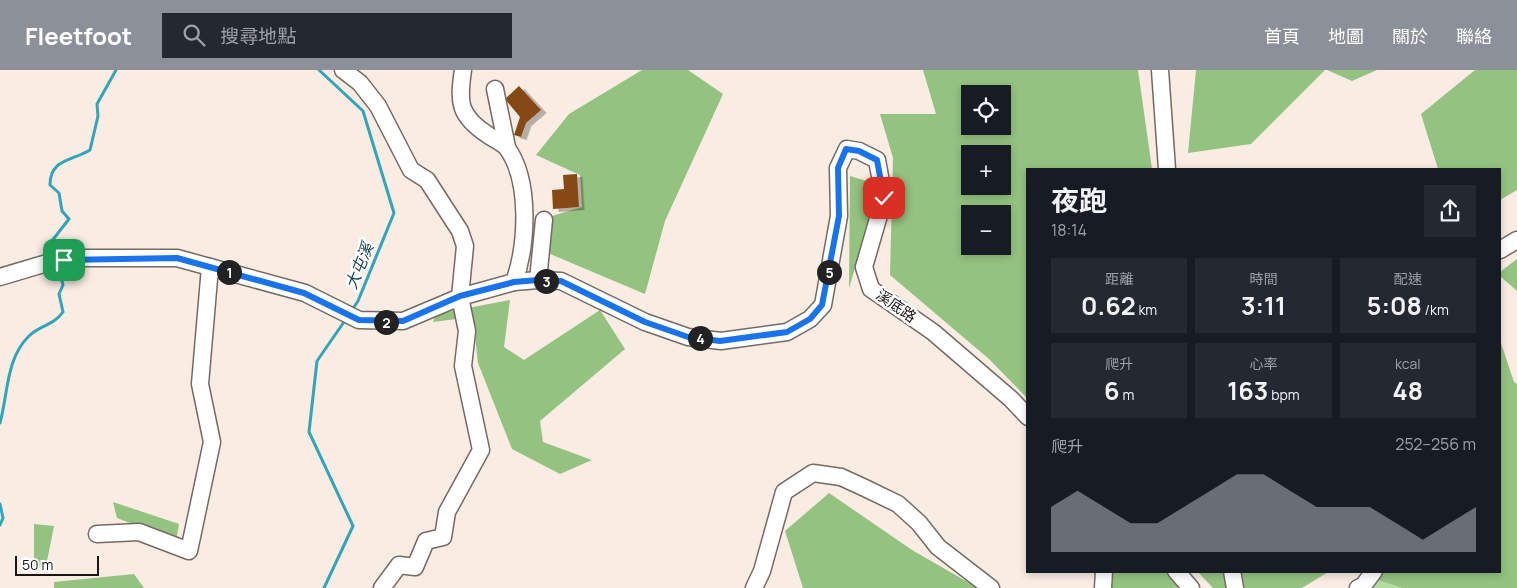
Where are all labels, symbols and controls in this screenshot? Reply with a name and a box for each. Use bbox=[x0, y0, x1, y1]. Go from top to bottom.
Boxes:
search box bbox=[162, 13, 512, 58]
text: Fleetfoot bbox=[25, 19, 132, 52]
icon: search bbox=[180, 21, 208, 49]
text: 搜尋地點 bbox=[220, 23, 296, 49]
text: 首頁 bbox=[1264, 24, 1300, 48]
text: 地圖 bbox=[1328, 24, 1364, 48]
text: 關於 bbox=[1392, 24, 1428, 48]
text: 聯絡 bbox=[1456, 24, 1492, 48]
map controls bbox=[961, 85, 1011, 255]
button: locate bbox=[961, 85, 1011, 135]
button: + bbox=[961, 145, 1011, 195]
pin bbox=[863, 177, 905, 219]
text: 夜跑 bbox=[1051, 181, 1107, 219]
icon: check bbox=[870, 184, 898, 212]
button: share bbox=[1424, 185, 1476, 237]
button: − bbox=[961, 205, 1011, 255]
text: 18:14 bbox=[1051, 219, 1087, 241]
water label: 大屯溪 bbox=[340, 238, 379, 292]
pin bbox=[43, 239, 85, 281]
icon: arrive bbox=[50, 246, 78, 274]
pin: 1 bbox=[216, 260, 242, 284]
pin: 5 bbox=[816, 260, 842, 284]
text: 1 bbox=[226, 263, 233, 282]
text: 5 bbox=[825, 263, 834, 282]
pin: 3 bbox=[534, 268, 558, 294]
text: 距離 bbox=[1105, 269, 1133, 288]
text: 時間 bbox=[1249, 269, 1277, 288]
text: 配速 bbox=[1394, 269, 1422, 288]
text: 3 bbox=[542, 272, 551, 291]
street label: 溪底路 bbox=[872, 284, 921, 327]
text: 0.62 bbox=[1081, 288, 1136, 323]
text: 3:11 bbox=[1241, 288, 1286, 323]
text: 5:08 bbox=[1367, 288, 1422, 323]
text: km bbox=[1136, 300, 1157, 319]
text: /km bbox=[1422, 300, 1449, 319]
pin: 2 bbox=[374, 310, 398, 334]
text: 2 bbox=[382, 313, 391, 332]
pin: 4 bbox=[688, 326, 712, 350]
text: 4 bbox=[696, 329, 705, 348]
text: 爬升 bbox=[1105, 354, 1133, 373]
text: 心率 bbox=[1249, 354, 1277, 373]
text: kcal bbox=[1395, 354, 1421, 373]
text: 6 bbox=[1104, 373, 1120, 408]
text: 163 bbox=[1227, 373, 1268, 408]
text: 48 bbox=[1393, 373, 1423, 408]
text: m bbox=[1120, 385, 1134, 404]
text: bpm bbox=[1268, 385, 1300, 404]
text: 252–256 m bbox=[1395, 433, 1476, 455]
text: 爬升 bbox=[1051, 435, 1083, 457]
scale bar bbox=[15, 553, 99, 576]
text: 50 m bbox=[22, 555, 53, 574]

